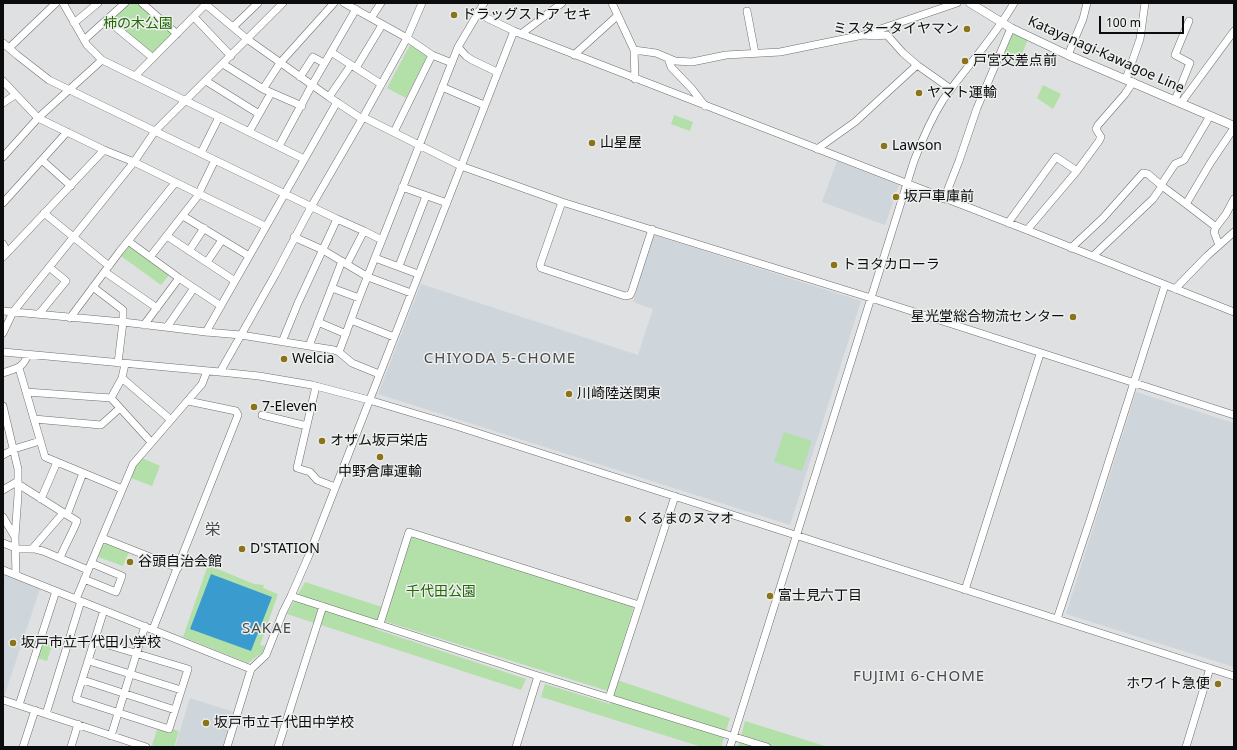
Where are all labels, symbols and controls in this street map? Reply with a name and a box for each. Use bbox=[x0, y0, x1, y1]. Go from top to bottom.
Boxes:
place label: ドラッグストア セキ bbox=[462, 7, 592, 23]
scale bar bbox=[1101, 8, 1186, 34]
marker: ドラッグストア セキ bbox=[449, 10, 459, 20]
street label: Katayanagi-Kawagoe Line bbox=[1025, 13, 1187, 97]
text: 100 m bbox=[1106, 14, 1141, 31]
park label: 柿の木公園 bbox=[103, 16, 173, 32]
place label: ミスタータイヤマン bbox=[833, 21, 959, 37]
marker: ミスタータイヤマン bbox=[962, 24, 972, 34]
place label: 戸宮交差点前 bbox=[973, 53, 1057, 69]
marker: 戸宮交差点前 bbox=[960, 56, 970, 66]
place label: ヤマト運輸 bbox=[927, 85, 997, 101]
marker: ヤマト運輸 bbox=[914, 88, 924, 98]
place label: 山星屋 bbox=[600, 135, 642, 151]
marker: 山星屋 bbox=[587, 138, 597, 148]
place label: Lawson bbox=[892, 138, 942, 154]
marker: Lawson bbox=[879, 141, 889, 151]
place label: 坂戸車庫前 bbox=[904, 189, 974, 205]
marker: 坂戸車庫前 bbox=[891, 192, 901, 202]
place label: トヨタカローラ bbox=[842, 257, 940, 273]
marker: トヨタカローラ bbox=[829, 260, 839, 270]
place label: 星光堂総合物流センター bbox=[911, 309, 1065, 325]
marker: 星光堂総合物流センター bbox=[1068, 312, 1078, 322]
district label: CHIYODA 5-CHOME bbox=[424, 350, 576, 368]
place label: Welcia bbox=[292, 351, 334, 367]
marker: Welcia bbox=[279, 354, 289, 364]
place label: 川崎陸送関東 bbox=[577, 386, 661, 402]
marker: 川崎陸送関東 bbox=[564, 389, 574, 399]
place label: 7-Eleven bbox=[262, 399, 317, 415]
marker: 7-Eleven bbox=[249, 402, 259, 412]
place label: オザム坂戸栄店 bbox=[330, 433, 428, 449]
marker: オザム坂戸栄店 bbox=[317, 436, 327, 446]
marker: 中野倉庫運輸 bbox=[375, 452, 385, 462]
place label: 中野倉庫運輸 bbox=[338, 464, 422, 480]
place label: くるまのヌマオ bbox=[636, 511, 734, 527]
marker: くるまのヌマオ bbox=[623, 514, 633, 524]
district label: 栄 bbox=[205, 520, 221, 540]
place label: D'STATION bbox=[250, 541, 320, 557]
marker: D'STATION bbox=[237, 544, 247, 554]
place label: 谷頭自治会館 bbox=[138, 554, 222, 570]
marker: 谷頭自治会館 bbox=[125, 557, 135, 567]
park label: 千代田公園 bbox=[406, 584, 476, 600]
place label: 富士見六丁目 bbox=[778, 588, 862, 604]
marker: 富士見六丁目 bbox=[765, 591, 775, 601]
district label: SAKAE bbox=[242, 620, 292, 638]
place label: 坂戸市立千代田小学校 bbox=[21, 635, 161, 651]
marker: 坂戸市立千代田小学校 bbox=[8, 638, 18, 648]
district label: FUJIMI 6-CHOME bbox=[853, 668, 985, 686]
place label: ホワイト急便 bbox=[1126, 676, 1210, 692]
marker: ホワイト急便 bbox=[1213, 679, 1223, 689]
place label: 坂戸市立千代田中学校 bbox=[214, 715, 354, 731]
marker: 坂戸市立千代田中学校 bbox=[201, 718, 211, 728]

